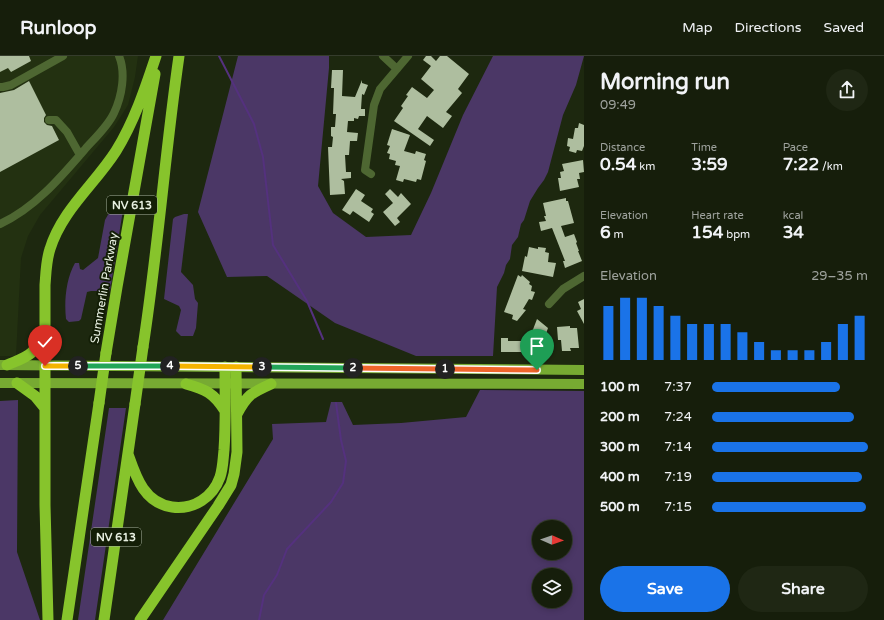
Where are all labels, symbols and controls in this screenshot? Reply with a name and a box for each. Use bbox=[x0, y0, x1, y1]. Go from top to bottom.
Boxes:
text: Runloop bbox=[20, 17, 97, 39]
text: Map bbox=[682, 19, 713, 36]
text: Directions bbox=[735, 19, 802, 36]
text: Saved bbox=[824, 19, 864, 36]
text: Morning run bbox=[600, 69, 730, 95]
button: share bbox=[826, 69, 868, 111]
text: 09:49 bbox=[600, 97, 636, 113]
text: Distance bbox=[600, 141, 645, 154]
text: Time bbox=[691, 141, 717, 154]
text: Pace bbox=[783, 141, 808, 154]
text: 0.54 bbox=[600, 154, 636, 175]
text: 3:59 bbox=[691, 154, 728, 175]
text: 7:22 bbox=[783, 154, 819, 175]
text: km bbox=[636, 160, 655, 173]
text: /km bbox=[819, 160, 843, 173]
road number: NV 613 bbox=[107, 196, 157, 214]
text: Elevation bbox=[600, 209, 648, 222]
text: Heart rate bbox=[691, 209, 744, 222]
text: kcal bbox=[783, 209, 803, 222]
text: 6 bbox=[600, 222, 611, 243]
text: 154 bbox=[691, 222, 723, 243]
text: 34 bbox=[783, 222, 804, 243]
text: m bbox=[611, 228, 624, 241]
text: bpm bbox=[723, 228, 750, 241]
street label: Summerlin Parkway bbox=[87, 231, 121, 345]
text: Elevation bbox=[600, 268, 657, 284]
text: 29–35 m bbox=[811, 268, 868, 284]
pin bbox=[28, 325, 62, 366]
pin bbox=[520, 329, 554, 370]
icon: check bbox=[34, 331, 56, 353]
icon: arrive bbox=[526, 335, 548, 357]
pin: 5 bbox=[68, 356, 88, 376]
pin: 4 bbox=[160, 356, 180, 376]
pin: 3 bbox=[252, 357, 272, 377]
pin: 2 bbox=[343, 358, 363, 378]
text: 5 bbox=[75, 359, 81, 372]
text: 4 bbox=[167, 359, 173, 372]
pin: 1 bbox=[435, 359, 455, 379]
text: 3 bbox=[259, 360, 265, 373]
text: 2 bbox=[350, 361, 356, 374]
text: 1 bbox=[442, 362, 448, 375]
text: 100 m bbox=[600, 379, 640, 395]
text: 7:37 bbox=[664, 379, 692, 395]
text: 200 m bbox=[600, 409, 640, 425]
text: 7:24 bbox=[664, 409, 692, 425]
text: 300 m bbox=[600, 439, 640, 455]
text: 7:14 bbox=[664, 439, 692, 455]
text: 400 m bbox=[600, 469, 640, 485]
text: 7:19 bbox=[664, 469, 692, 485]
text: 500 m bbox=[600, 499, 640, 515]
text: 7:15 bbox=[664, 499, 692, 515]
north arrow bbox=[532, 520, 572, 560]
map controls bbox=[532, 520, 572, 608]
road number: NV 613 bbox=[91, 528, 141, 546]
button: Save bbox=[600, 566, 730, 612]
button: Share bbox=[738, 566, 868, 612]
button: layers bbox=[532, 568, 572, 608]

